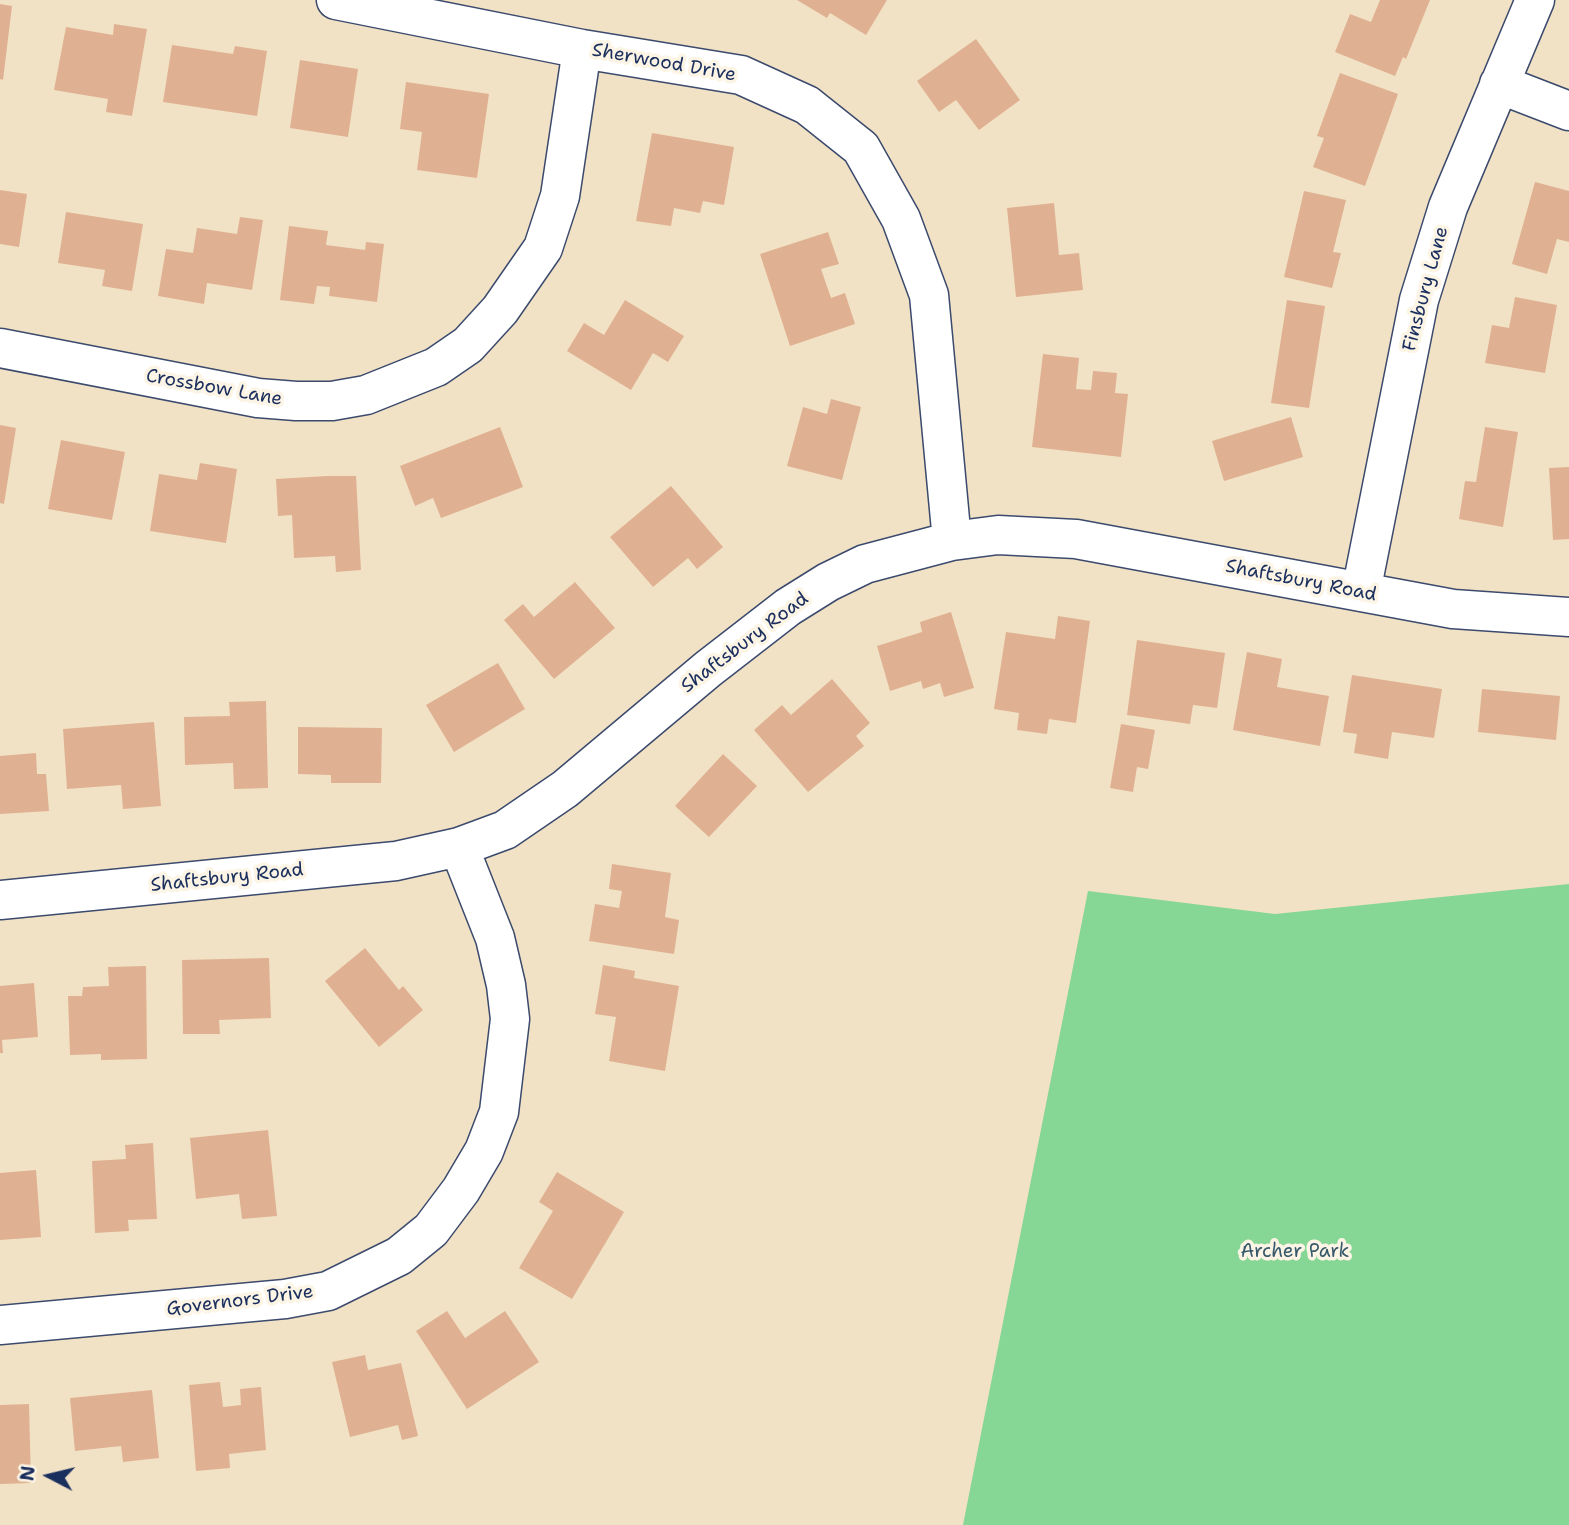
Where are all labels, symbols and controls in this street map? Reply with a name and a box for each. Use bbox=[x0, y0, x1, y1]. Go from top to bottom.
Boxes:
street label: Sherwood Drive bbox=[590, 39, 738, 87]
street label: Finsbury Lane bbox=[1398, 224, 1454, 354]
street label: Crossbow Lane bbox=[144, 365, 284, 411]
street label: Shaftsbury Road bbox=[1223, 555, 1379, 607]
street label: Shaftsbury Road bbox=[677, 588, 813, 698]
street label: Shaftsbury Road bbox=[149, 859, 305, 897]
park label: Archer Park bbox=[1241, 1241, 1349, 1263]
street label: Governors Drive bbox=[165, 1281, 315, 1321]
north arrow bbox=[14, 1441, 84, 1511]
text: N bbox=[14, 1464, 41, 1482]

